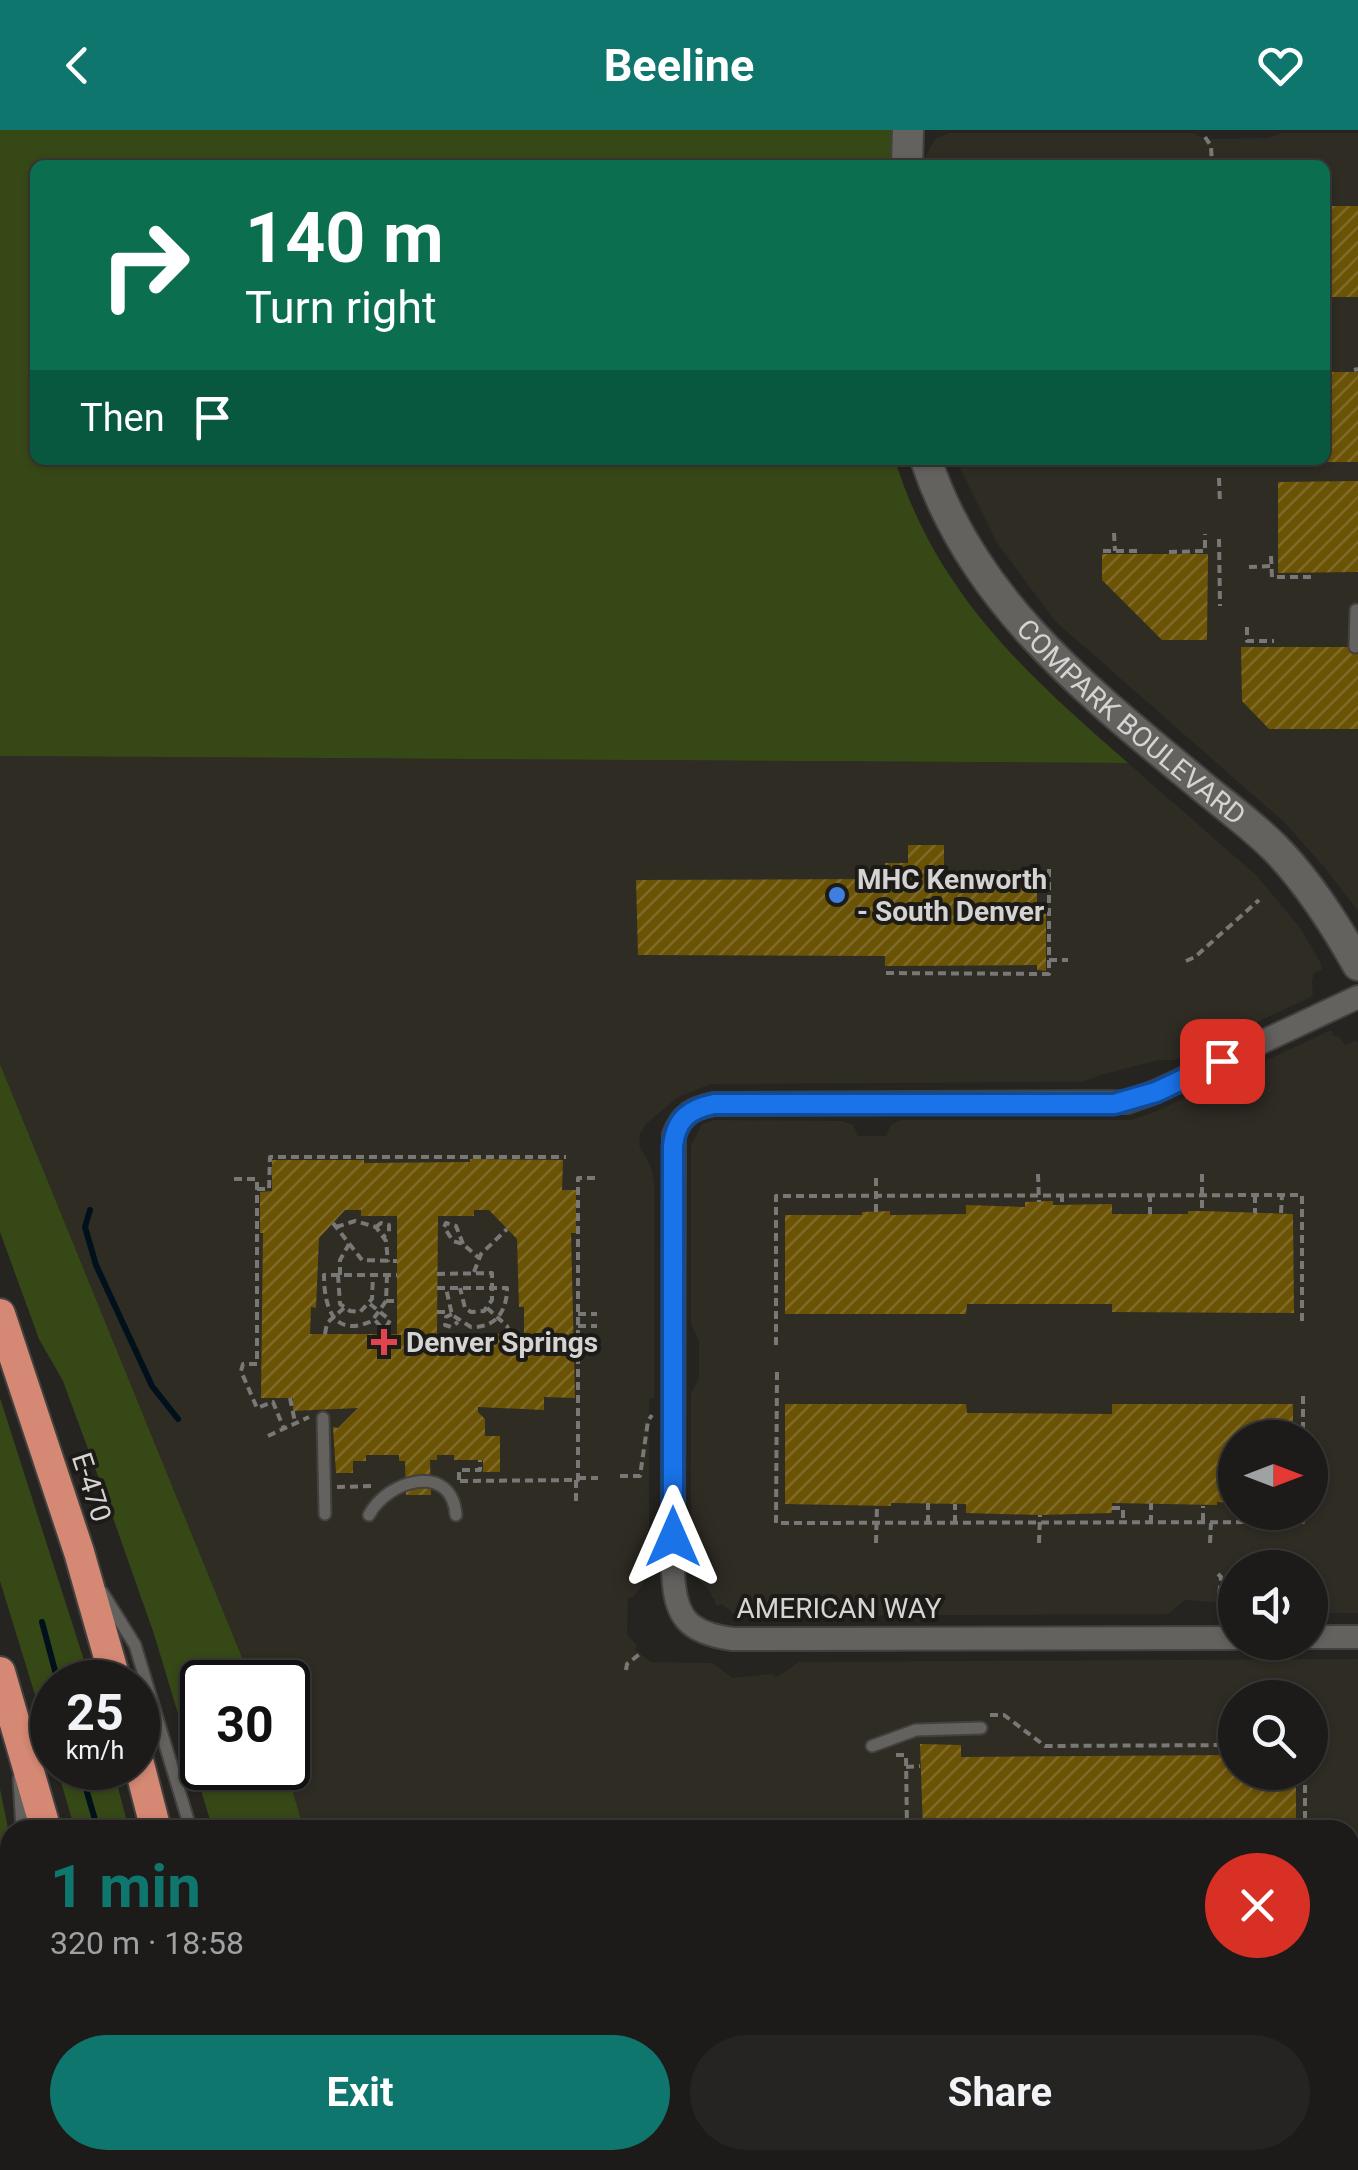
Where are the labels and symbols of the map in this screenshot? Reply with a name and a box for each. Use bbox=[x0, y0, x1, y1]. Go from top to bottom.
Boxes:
street label: COMPARK BOULEVARD bbox=[1010, 612, 1252, 832]
place label: MHC Kenworth - South Denver bbox=[857, 863, 1047, 928]
marker: MHC Kenworth - South Denver bbox=[826, 884, 848, 906]
pin bbox=[1180, 1019, 1265, 1104]
place label: Denver Springs bbox=[406, 1326, 598, 1359]
marker: Denver Springs bbox=[371, 1329, 397, 1355]
north arrow bbox=[1218, 1420, 1328, 1530]
street label: E-470 bbox=[65, 1448, 118, 1526]
position arrow bbox=[621, 1485, 725, 1589]
street label: AMERICAN WAY bbox=[737, 1592, 942, 1625]
speed limit sign: 30 bbox=[180, 1660, 310, 1790]

